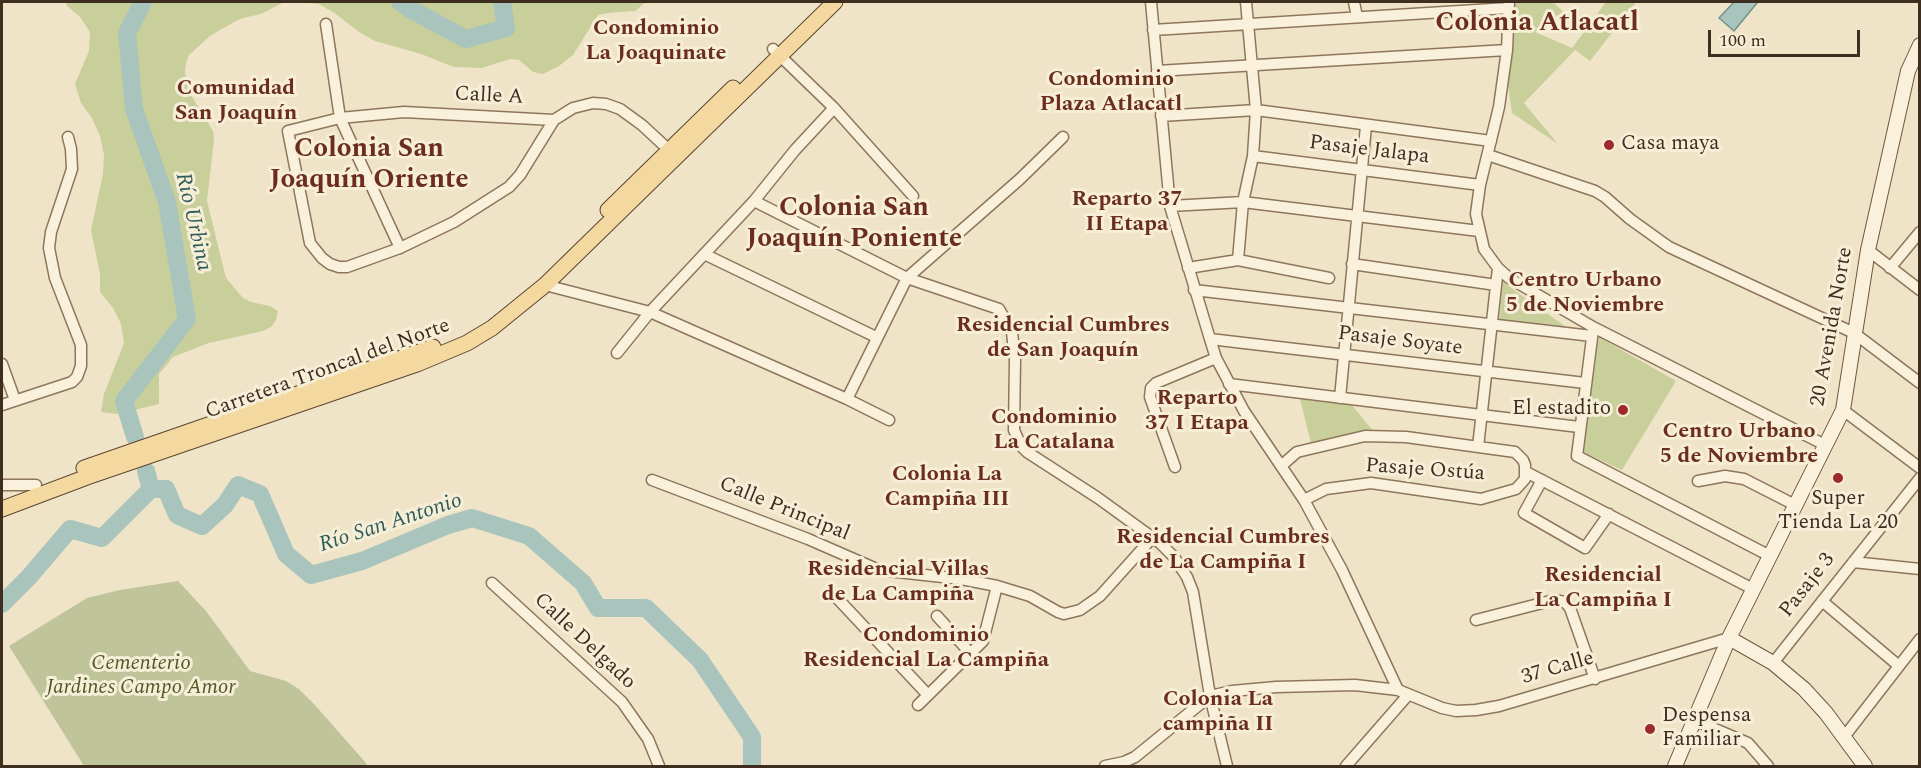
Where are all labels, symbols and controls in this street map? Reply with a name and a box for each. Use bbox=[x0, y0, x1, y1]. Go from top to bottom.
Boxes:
district label: Colonia Atlacatl bbox=[1435, 9, 1639, 41]
district label: Condominio La Joaquinate bbox=[586, 17, 726, 68]
scale bar bbox=[1711, 18, 1862, 56]
text: 100 m bbox=[1719, 27, 1766, 54]
district label: Condominio Plaza Atlacatl bbox=[1040, 68, 1182, 119]
district label: Comunidad San Joaquín bbox=[175, 77, 297, 128]
street label: Calle A bbox=[454, 83, 524, 111]
street label: Pasaje Jalapa bbox=[1307, 131, 1431, 171]
place label: Casa maya bbox=[1621, 132, 1720, 158]
district label: Colonia San Joaquín Oriente bbox=[269, 135, 469, 198]
marker: Casa maya bbox=[1602, 138, 1616, 152]
water label: Río Urbina bbox=[168, 170, 216, 274]
district label: Reparto 37 II Etapa bbox=[1071, 188, 1183, 240]
district label: Colonia San Joaquín Poniente bbox=[746, 194, 962, 257]
street label: 20 Avenida Norte bbox=[1807, 245, 1859, 409]
district label: Centro Urbano 5 de Noviembre bbox=[1506, 269, 1664, 320]
street label: Carretera Troncal del Norte bbox=[202, 314, 454, 426]
district label: Residencial Cumbres de San Joaquín bbox=[956, 314, 1170, 366]
street label: Pasaje Soyate bbox=[1336, 322, 1464, 362]
district label: Reparto 37 I Etapa bbox=[1145, 387, 1249, 439]
place label: El estadito bbox=[1512, 397, 1611, 423]
marker: El estadito bbox=[1616, 403, 1630, 417]
district label: Condominio La Catalana bbox=[991, 406, 1117, 458]
district label: Centro Urbano 5 de Noviembre bbox=[1660, 420, 1818, 472]
street label: Pasaje Ostúa bbox=[1364, 454, 1486, 488]
district label: Colonia La Campiña III bbox=[885, 463, 1009, 514]
marker: Super Tienda La 20 bbox=[1831, 471, 1845, 485]
street label: Calle Principal bbox=[715, 472, 853, 548]
place label: Super Tienda La 20 bbox=[1778, 487, 1898, 537]
water label: Río San Antonio bbox=[316, 488, 466, 560]
district label: Residencial Cumbres de La Campiña I bbox=[1116, 526, 1330, 578]
street label: Pasaje 3 bbox=[1775, 549, 1841, 623]
district label: Residencial Villas de La Campiña bbox=[807, 558, 989, 610]
district label: Residencial La Campiña I bbox=[1534, 564, 1672, 616]
street label: Calle Delgado bbox=[528, 588, 640, 696]
district label: Condominio Residencial La Campiña bbox=[803, 624, 1049, 676]
street label: 37 Calle bbox=[1519, 647, 1597, 691]
park label: Cementerio Jardines Campo Amor bbox=[46, 652, 236, 702]
district label: Colonia La campiña II bbox=[1163, 688, 1273, 740]
place label: Despensa Familiar bbox=[1662, 704, 1751, 754]
marker: Despensa Familiar bbox=[1643, 722, 1657, 736]

